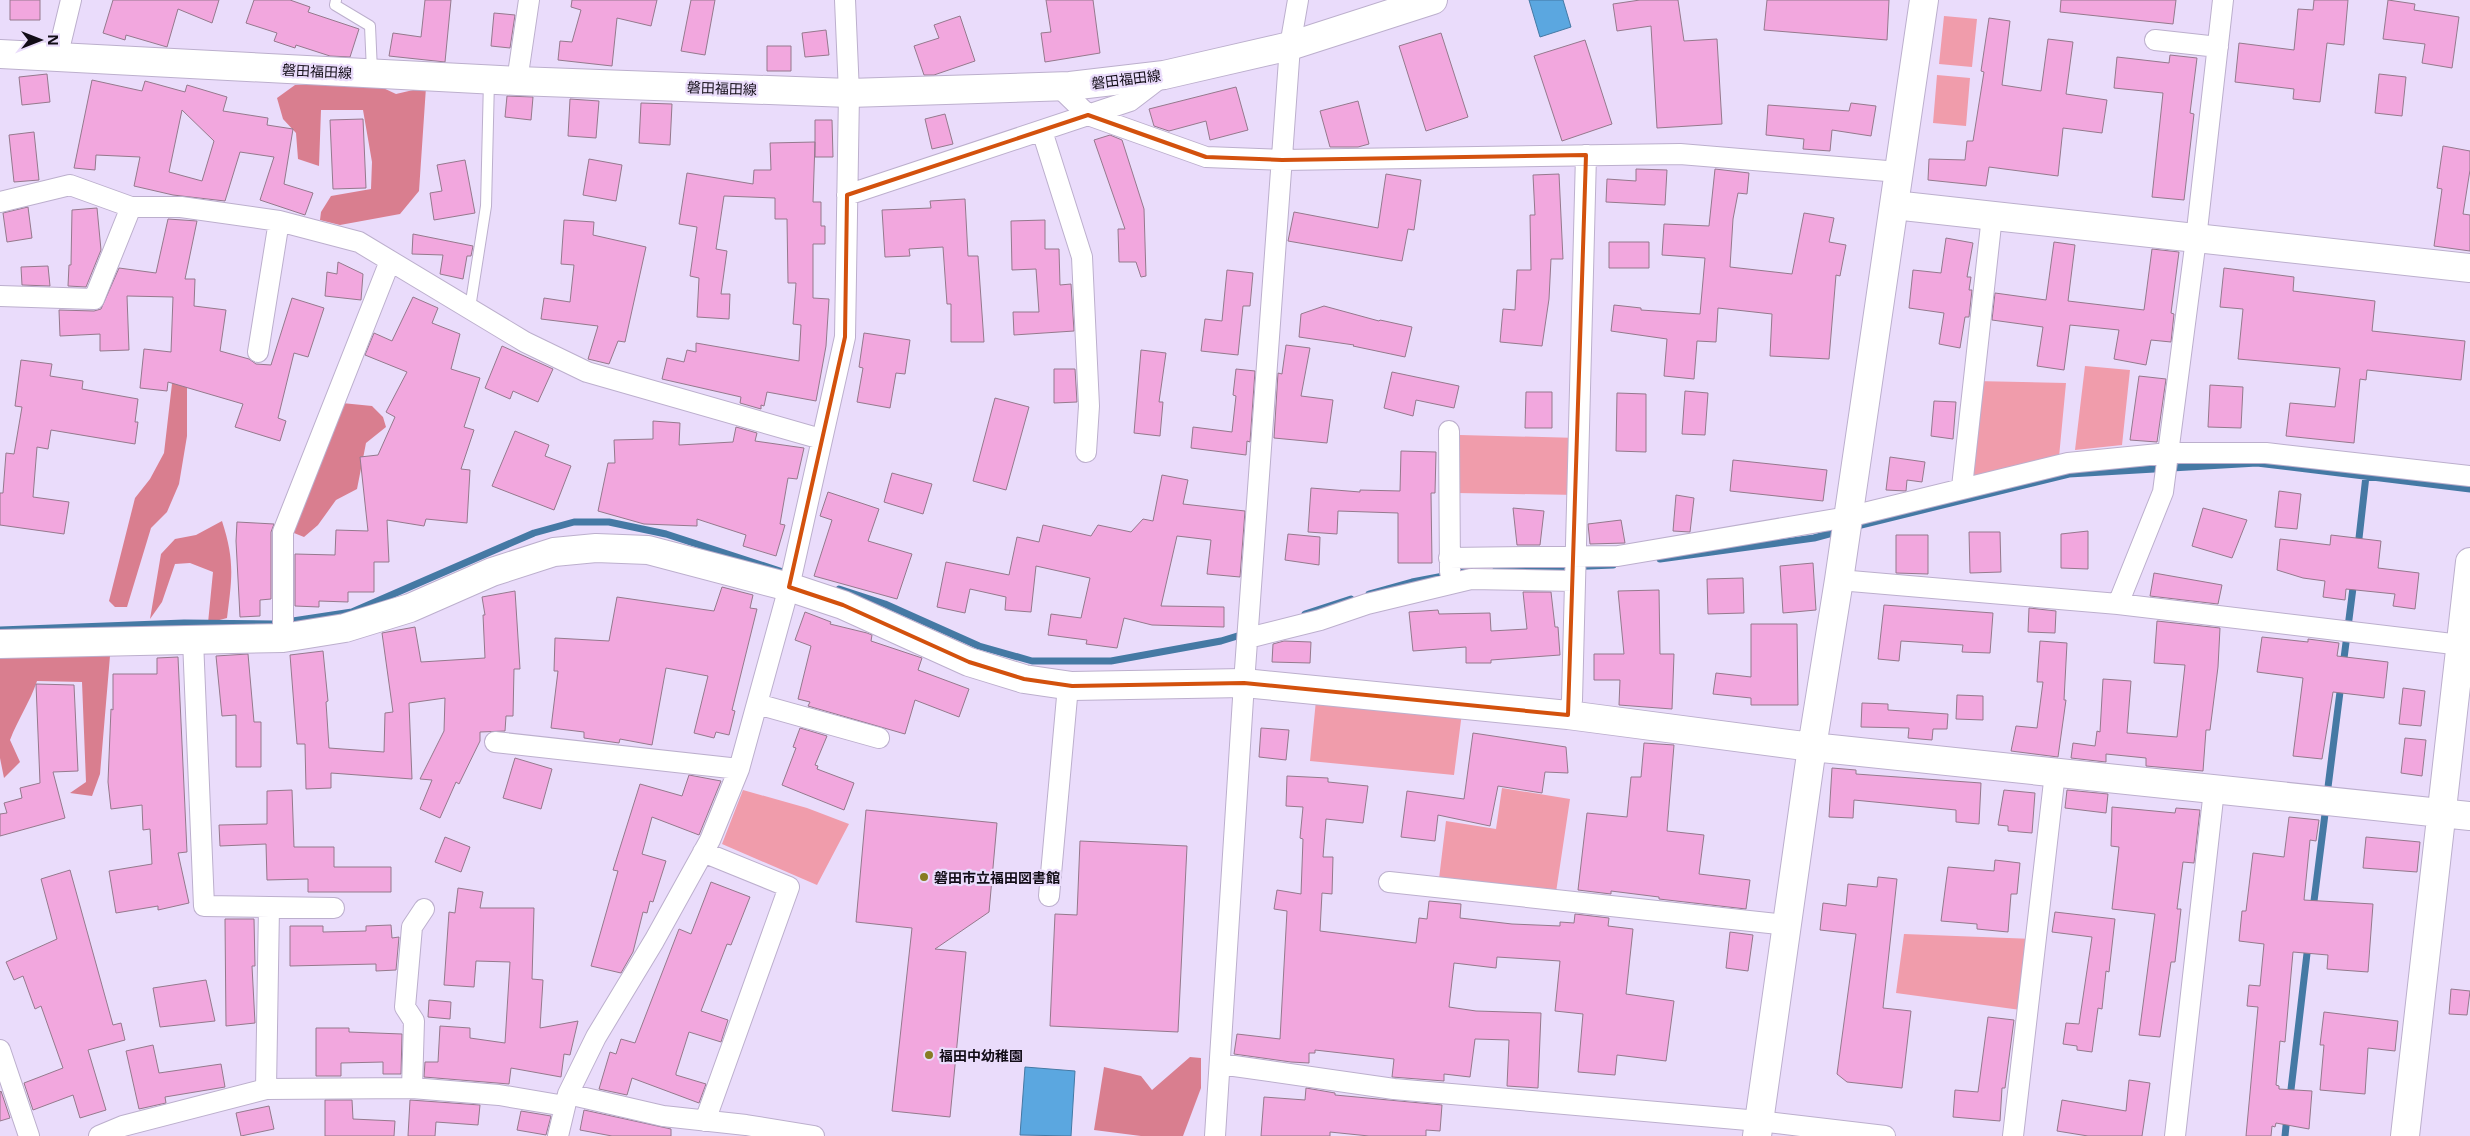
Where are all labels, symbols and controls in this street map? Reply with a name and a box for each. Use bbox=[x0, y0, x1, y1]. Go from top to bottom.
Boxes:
north arrow bbox=[15, 15, 65, 65]
text: N bbox=[44, 34, 63, 46]
street label: 磐田福田線 bbox=[282, 60, 352, 82]
street label: 磐田福田線 bbox=[1090, 65, 1162, 93]
street label: 磐田福田線 bbox=[687, 77, 757, 99]
place label: 磐田市立福田図書館 bbox=[934, 868, 1060, 887]
marker: 磐田市立福田図書館 bbox=[918, 871, 930, 883]
place label: 福田中幼稚園 bbox=[939, 1046, 1023, 1065]
marker: 福田中幼稚園 bbox=[923, 1049, 935, 1061]

